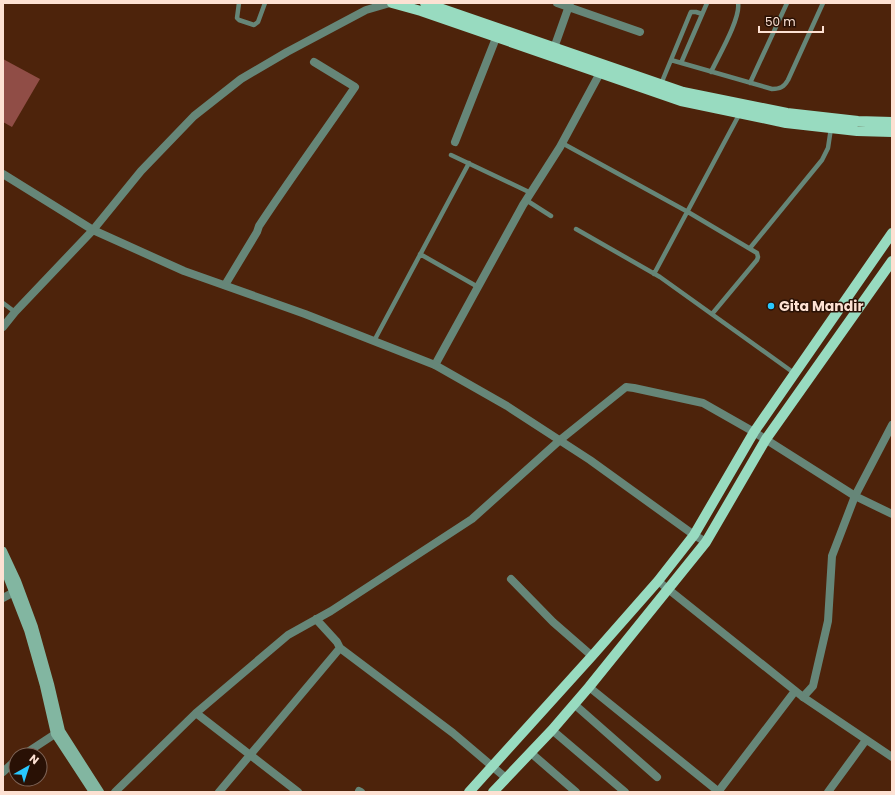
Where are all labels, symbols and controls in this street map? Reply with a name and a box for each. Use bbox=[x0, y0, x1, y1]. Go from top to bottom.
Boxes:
scale bar bbox=[759, 8, 823, 34]
text: 50 m bbox=[765, 13, 796, 30]
place label: Gita Mandir bbox=[779, 296, 863, 316]
marker: Gita Mandir bbox=[766, 301, 776, 311]
north arrow bbox=[8, 747, 48, 787]
text: N bbox=[26, 750, 43, 768]

